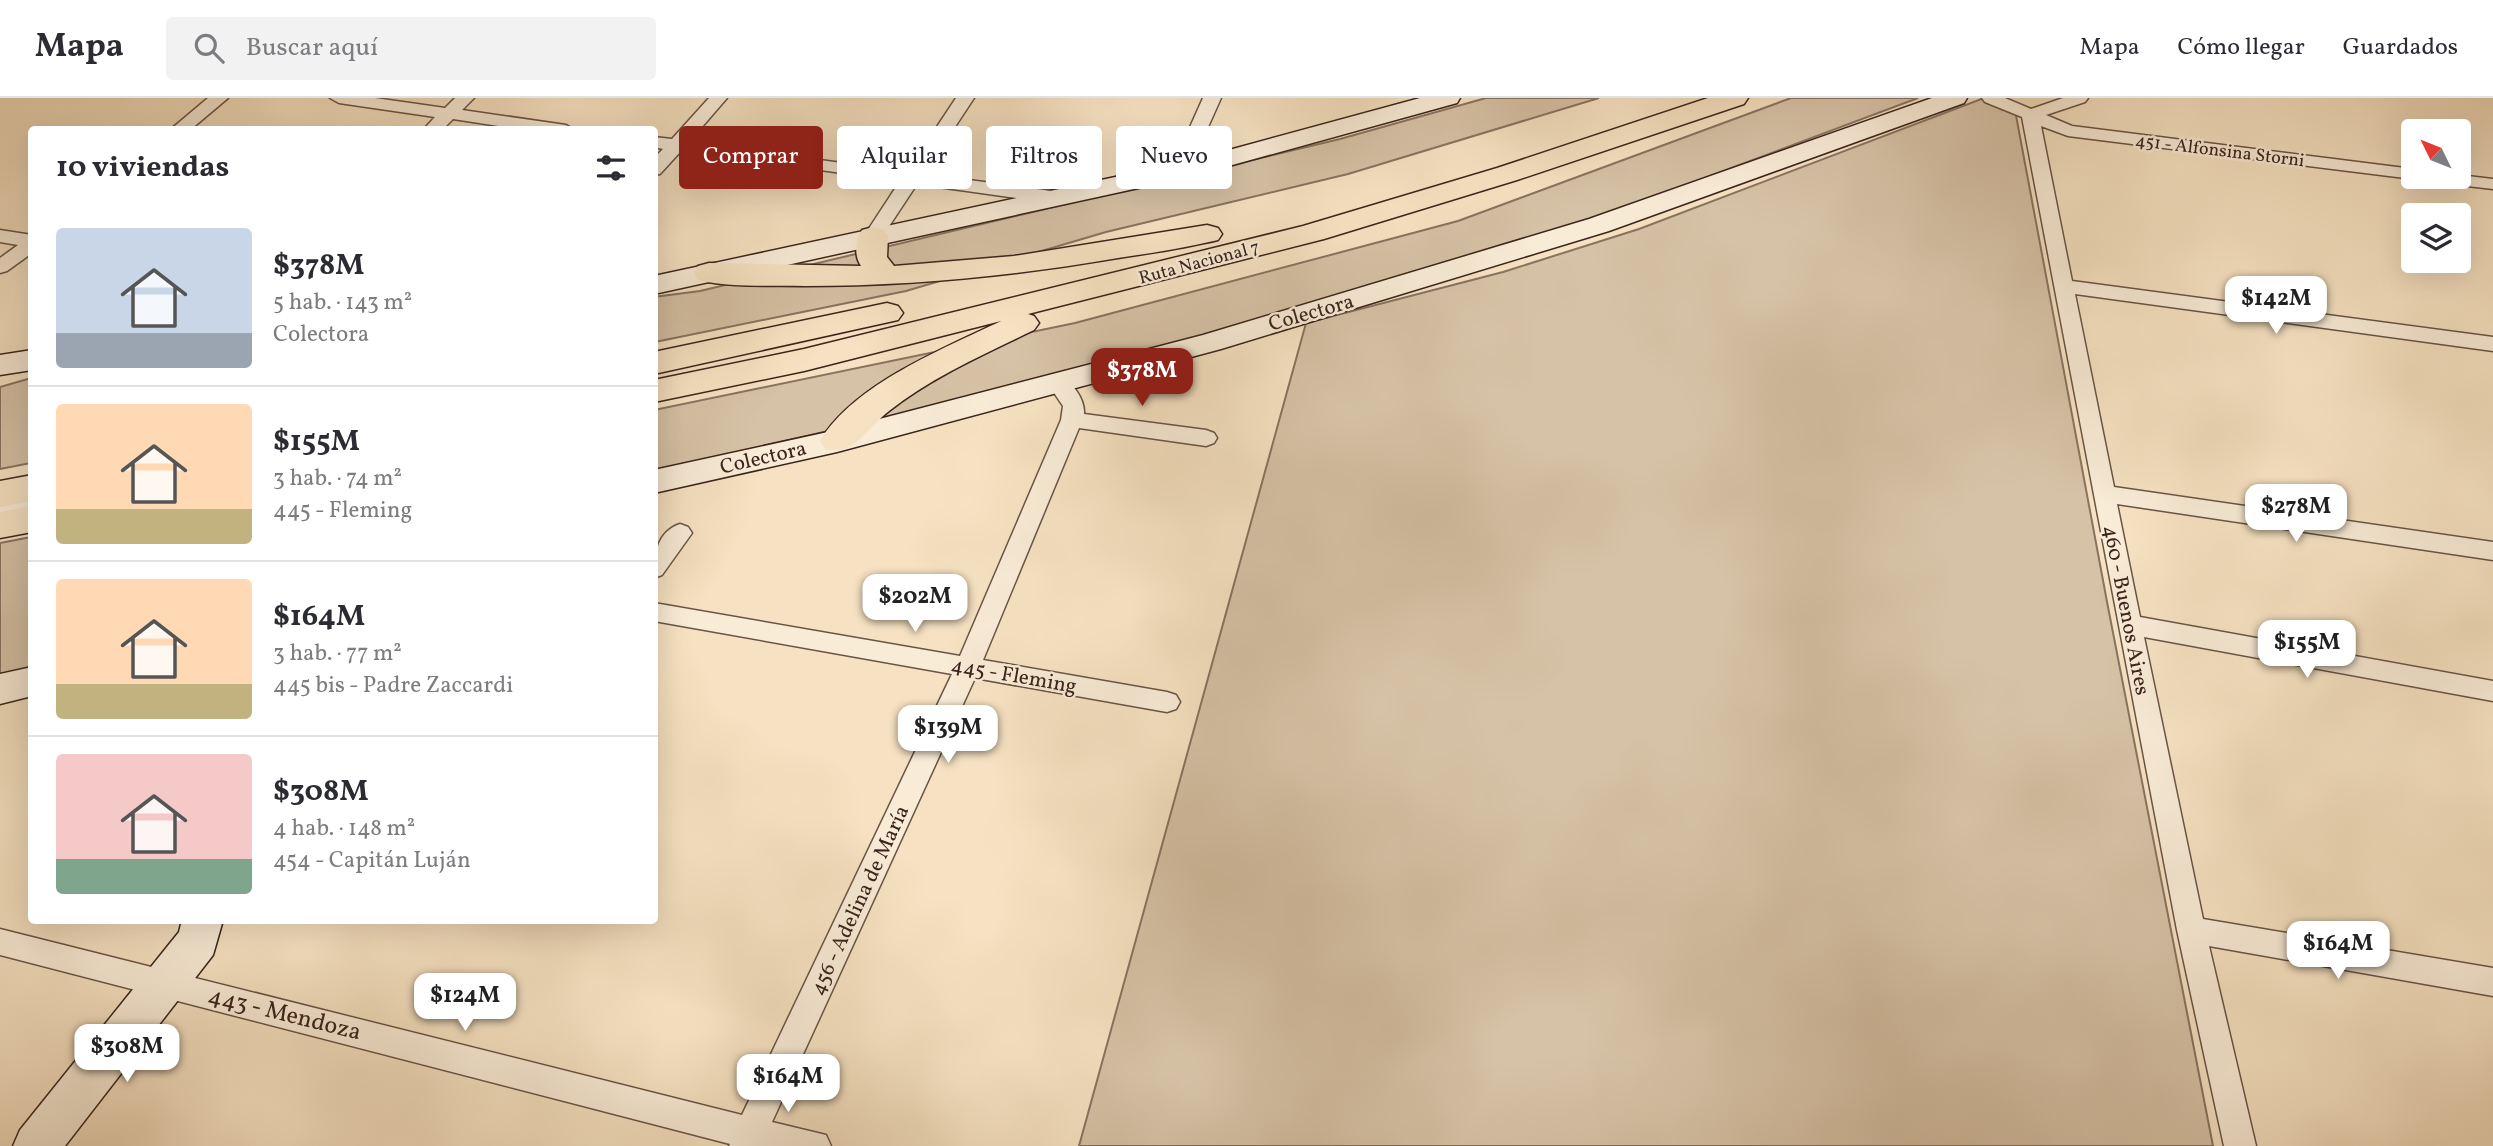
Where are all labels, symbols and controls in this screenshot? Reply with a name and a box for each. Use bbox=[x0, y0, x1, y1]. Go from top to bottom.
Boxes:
search box bbox=[166, 17, 656, 80]
text: Mapa bbox=[35, 25, 124, 71]
icon: search bbox=[190, 29, 228, 67]
text: Buscar aquí bbox=[246, 30, 378, 66]
text: Mapa bbox=[2080, 31, 2140, 65]
text: Cómo llegar bbox=[2178, 31, 2305, 65]
text: Guardados bbox=[2343, 31, 2458, 65]
north arrow bbox=[2401, 119, 2471, 189]
map controls bbox=[2401, 119, 2471, 273]
chip: Comprar bbox=[679, 126, 823, 189]
chip: Alquilar bbox=[837, 126, 972, 189]
chip: Filtros bbox=[986, 126, 1102, 189]
chip: Nuevo bbox=[1116, 126, 1232, 189]
street label: 451 - Alfonsina Storni bbox=[2134, 129, 2306, 174]
text: 10 viviendas bbox=[56, 147, 229, 189]
icon: filters bbox=[592, 149, 630, 187]
button: layers bbox=[2401, 203, 2471, 273]
street label: Ruta Nacional 7 bbox=[1136, 235, 1263, 292]
text: $378M bbox=[273, 245, 364, 287]
icon: home bbox=[112, 256, 196, 340]
pin: $142M bbox=[2227, 276, 2325, 336]
text: $142M bbox=[2241, 283, 2311, 315]
text: 5 hab. · 143 m² bbox=[273, 287, 412, 319]
street label: Colectora bbox=[1265, 287, 1358, 339]
text: Colectora bbox=[273, 319, 369, 351]
pin: $378M bbox=[1093, 348, 1191, 408]
text: $378M bbox=[1107, 355, 1177, 387]
text: $155M bbox=[273, 421, 360, 463]
icon: home bbox=[112, 432, 196, 516]
street label: Colectora bbox=[717, 434, 809, 482]
text: 3 hab. · 74 m² bbox=[273, 463, 402, 495]
pin: $278M bbox=[2247, 484, 2345, 544]
text: $278M bbox=[2261, 491, 2331, 523]
text: 445 - Fleming bbox=[273, 495, 412, 527]
street label: 460 - Buenos Aires bbox=[2095, 523, 2156, 698]
pin: $202M bbox=[866, 574, 964, 634]
text: $202M bbox=[878, 581, 952, 613]
text: $164M bbox=[273, 596, 365, 638]
icon: home bbox=[112, 607, 196, 691]
pin: $155M bbox=[2258, 620, 2356, 680]
text: $155M bbox=[2274, 627, 2340, 659]
text: 3 hab. · 77 m² bbox=[273, 638, 402, 670]
street label: 445 - Fleming bbox=[949, 651, 1079, 702]
text: 445 bis - Padre Zaccardi bbox=[273, 670, 513, 702]
pin: $139M bbox=[899, 706, 997, 765]
text: $139M bbox=[914, 712, 982, 744]
text: $308M bbox=[273, 771, 368, 813]
icon: home bbox=[112, 782, 196, 866]
street label: 456 - Adelina de María bbox=[804, 801, 917, 1000]
text: 4 hab. · 148 m² bbox=[273, 813, 415, 845]
text: 454 - Capitán Luján bbox=[273, 845, 471, 877]
pin: $164M bbox=[2289, 922, 2387, 981]
text: $164M bbox=[2303, 928, 2373, 960]
pin: $124M bbox=[416, 974, 514, 1033]
street label: 443 - Mendoza bbox=[204, 980, 365, 1050]
text: $124M bbox=[430, 980, 500, 1012]
pin: $308M bbox=[78, 1024, 176, 1084]
text: $308M bbox=[90, 1031, 164, 1063]
pin: $164M bbox=[739, 1054, 837, 1114]
text: $164M bbox=[753, 1061, 823, 1093]

